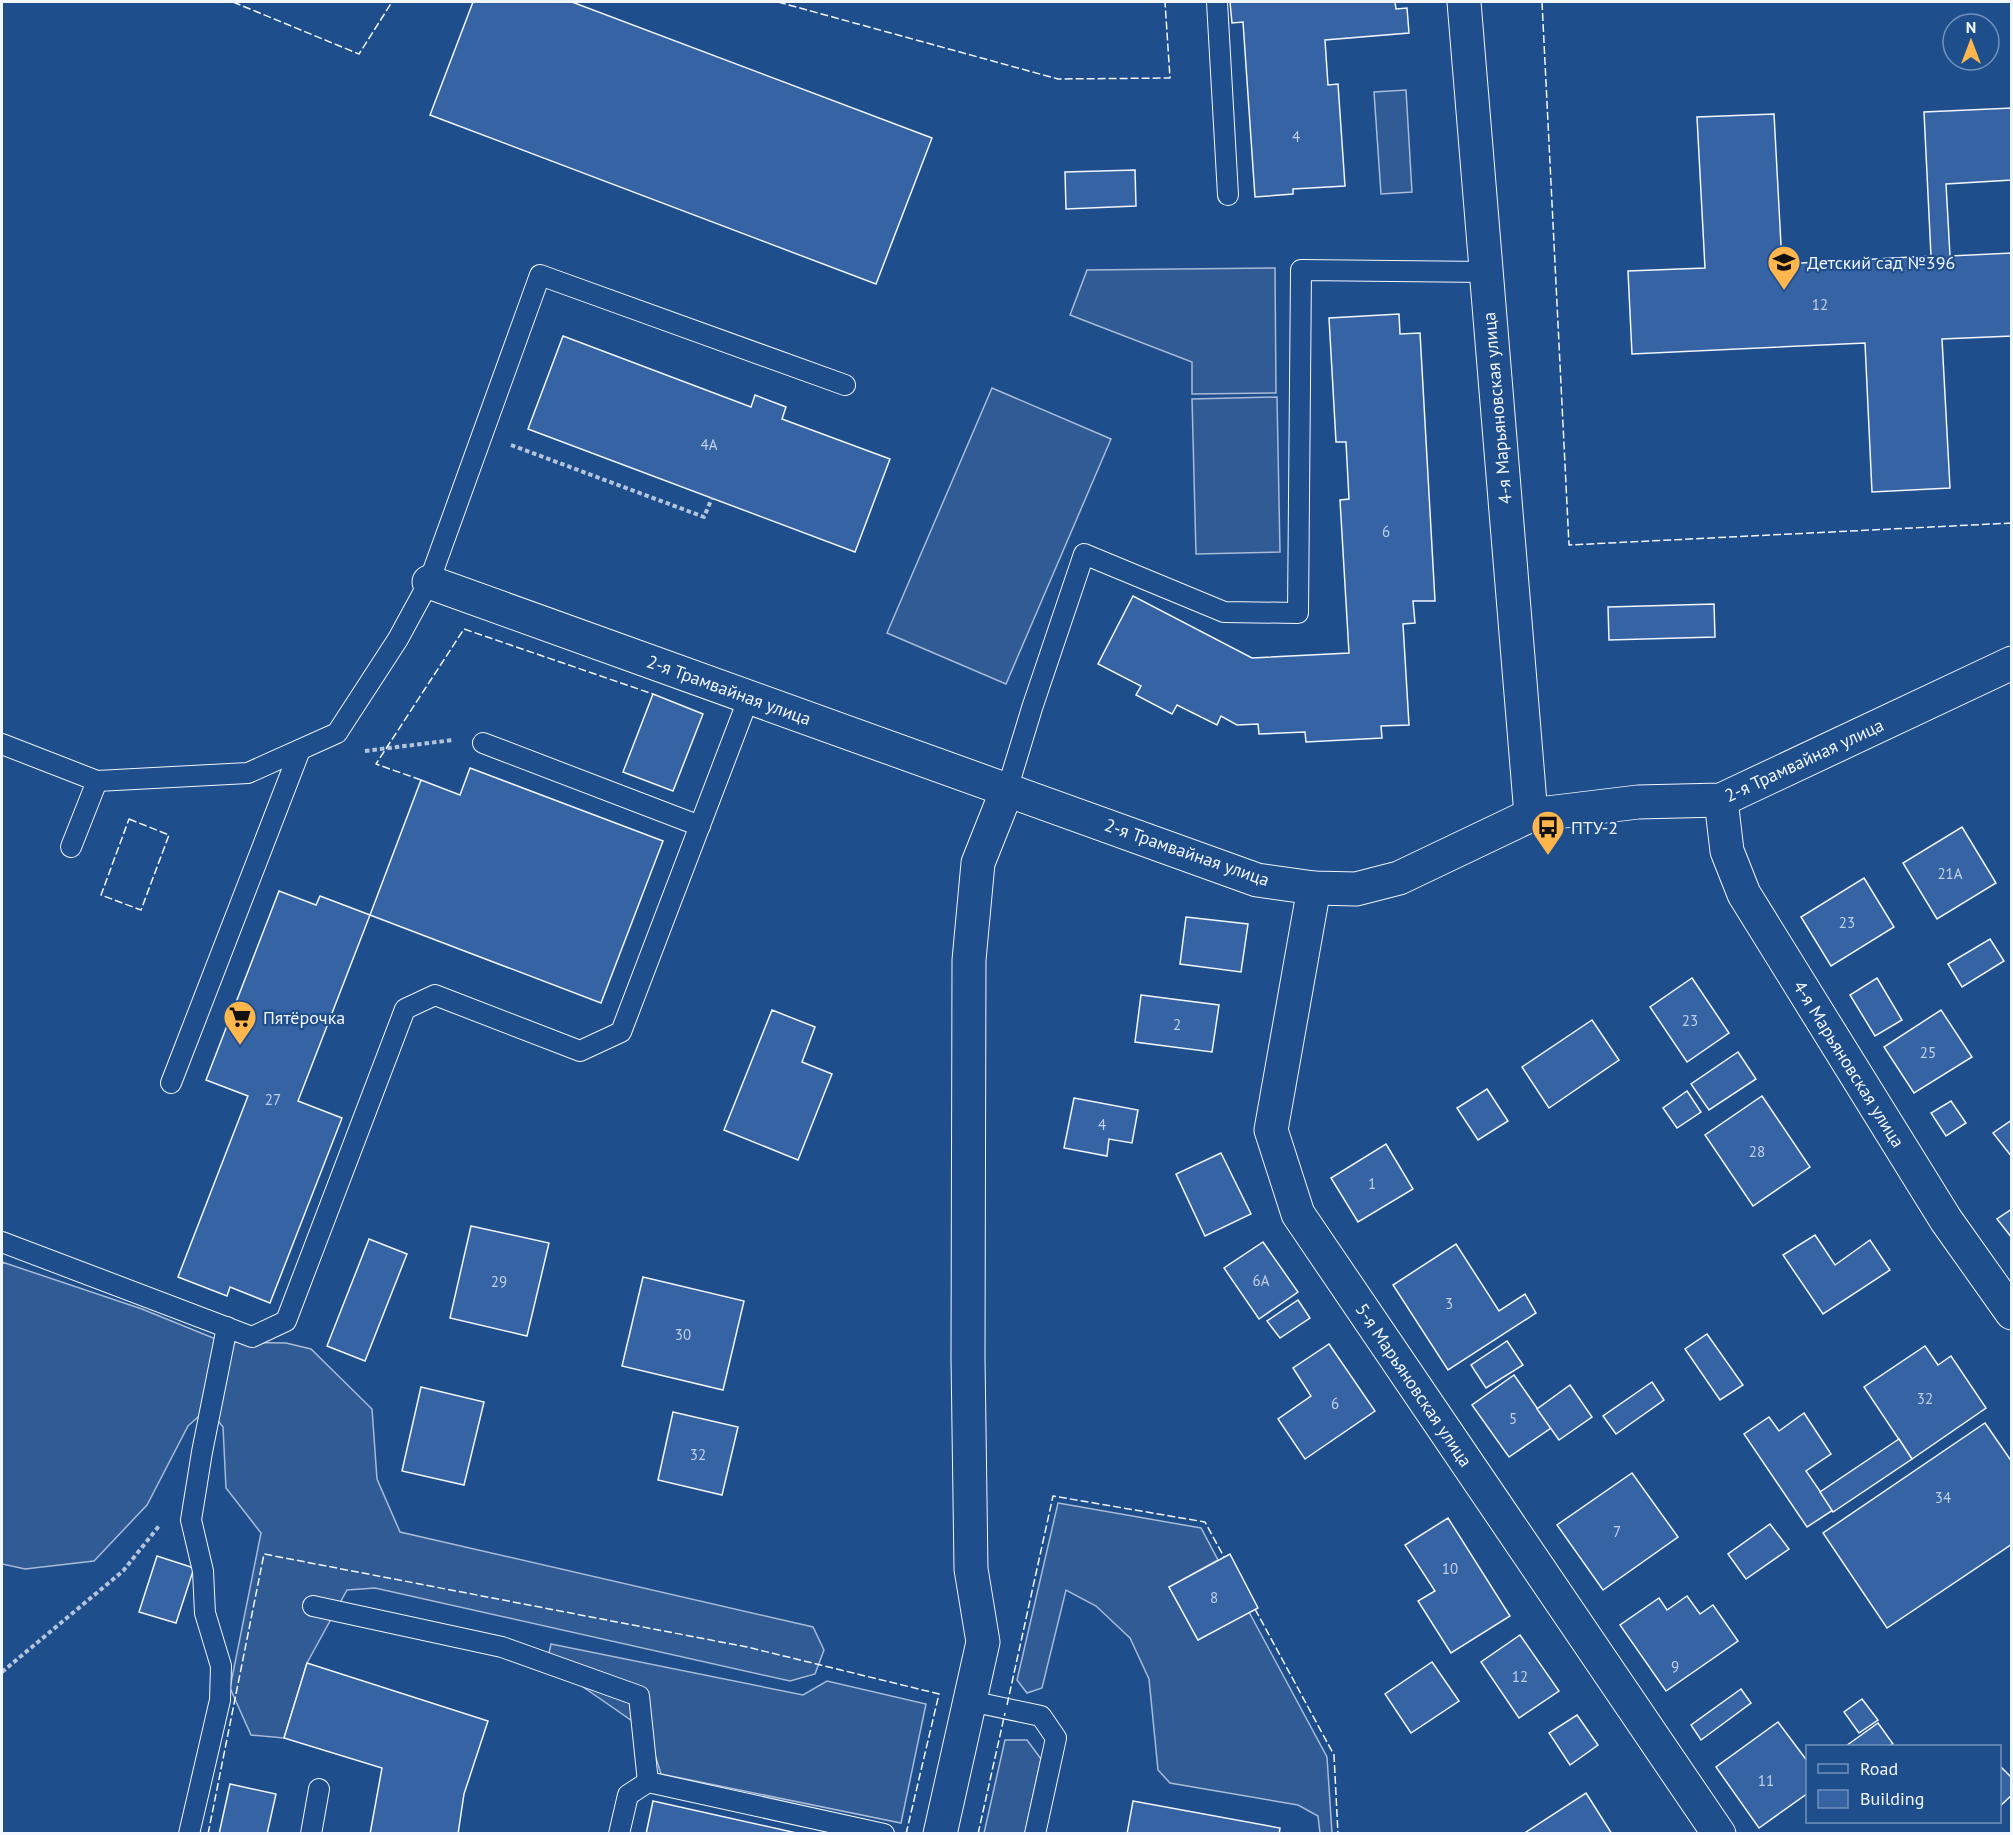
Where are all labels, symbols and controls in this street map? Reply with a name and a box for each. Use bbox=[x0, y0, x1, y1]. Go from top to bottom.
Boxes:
north arrow bbox=[1941, 12, 2001, 72]
text: N bbox=[1966, 17, 1976, 37]
house number: 4 bbox=[1292, 127, 1300, 146]
school or university icon: Детский сад №396 bbox=[1766, 244, 1802, 291]
place label: Детский сад №396 bbox=[1807, 251, 1955, 274]
house number: 12 bbox=[1812, 295, 1828, 314]
street label: 4-я Марьяновская улица bbox=[1477, 311, 1517, 505]
house number: 4А bbox=[701, 435, 718, 454]
house number: 6 bbox=[1382, 522, 1390, 541]
street label: 2-я Трамвайная улица bbox=[644, 650, 814, 730]
street label: 2-я Трамвайная улица bbox=[1721, 713, 1887, 807]
bus stop icon: ПТУ-2 bbox=[1530, 809, 1566, 856]
street label: 2-я Трамвайная улица bbox=[1101, 813, 1273, 891]
place label: ПТУ-2 bbox=[1571, 816, 1618, 839]
house number: 21А bbox=[1937, 864, 1963, 883]
house number: 23 bbox=[1839, 913, 1855, 932]
street label: 4-я Марьяновская улица bbox=[1788, 976, 1910, 1152]
supermarket icon: Пятёрочка bbox=[222, 999, 258, 1046]
place label: Пятёрочка bbox=[263, 1006, 345, 1029]
house number: 23 bbox=[1682, 1011, 1698, 1030]
house number: 2 bbox=[1173, 1015, 1181, 1034]
house number: 25 bbox=[1920, 1043, 1936, 1062]
house number: 27 bbox=[265, 1090, 281, 1109]
house number: 4 bbox=[1098, 1115, 1106, 1134]
house number: 28 bbox=[1749, 1142, 1765, 1161]
house number: 1 bbox=[1368, 1174, 1376, 1193]
house number: 6А bbox=[1253, 1271, 1270, 1290]
house number: 29 bbox=[491, 1272, 507, 1291]
house number: 3 bbox=[1445, 1294, 1453, 1313]
street label: 5-я Марьяновская улица bbox=[1351, 1299, 1477, 1471]
house number: 30 bbox=[675, 1325, 691, 1344]
house number: 32 bbox=[1917, 1389, 1933, 1408]
house number: 6 bbox=[1331, 1394, 1339, 1413]
house number: 5 bbox=[1509, 1409, 1517, 1428]
house number: 32 bbox=[690, 1445, 706, 1464]
house number: 34 bbox=[1935, 1488, 1951, 1507]
house number: 7 bbox=[1613, 1522, 1621, 1541]
house number: 10 bbox=[1442, 1559, 1458, 1578]
house number: 8 bbox=[1210, 1588, 1218, 1607]
house number: 9 bbox=[1671, 1657, 1679, 1676]
house number: 12 bbox=[1512, 1667, 1528, 1686]
legend bbox=[1806, 1745, 2001, 1823]
text: Road bbox=[1860, 1757, 1898, 1780]
house number: 11 bbox=[1758, 1771, 1774, 1790]
text: Building bbox=[1860, 1787, 1924, 1810]

